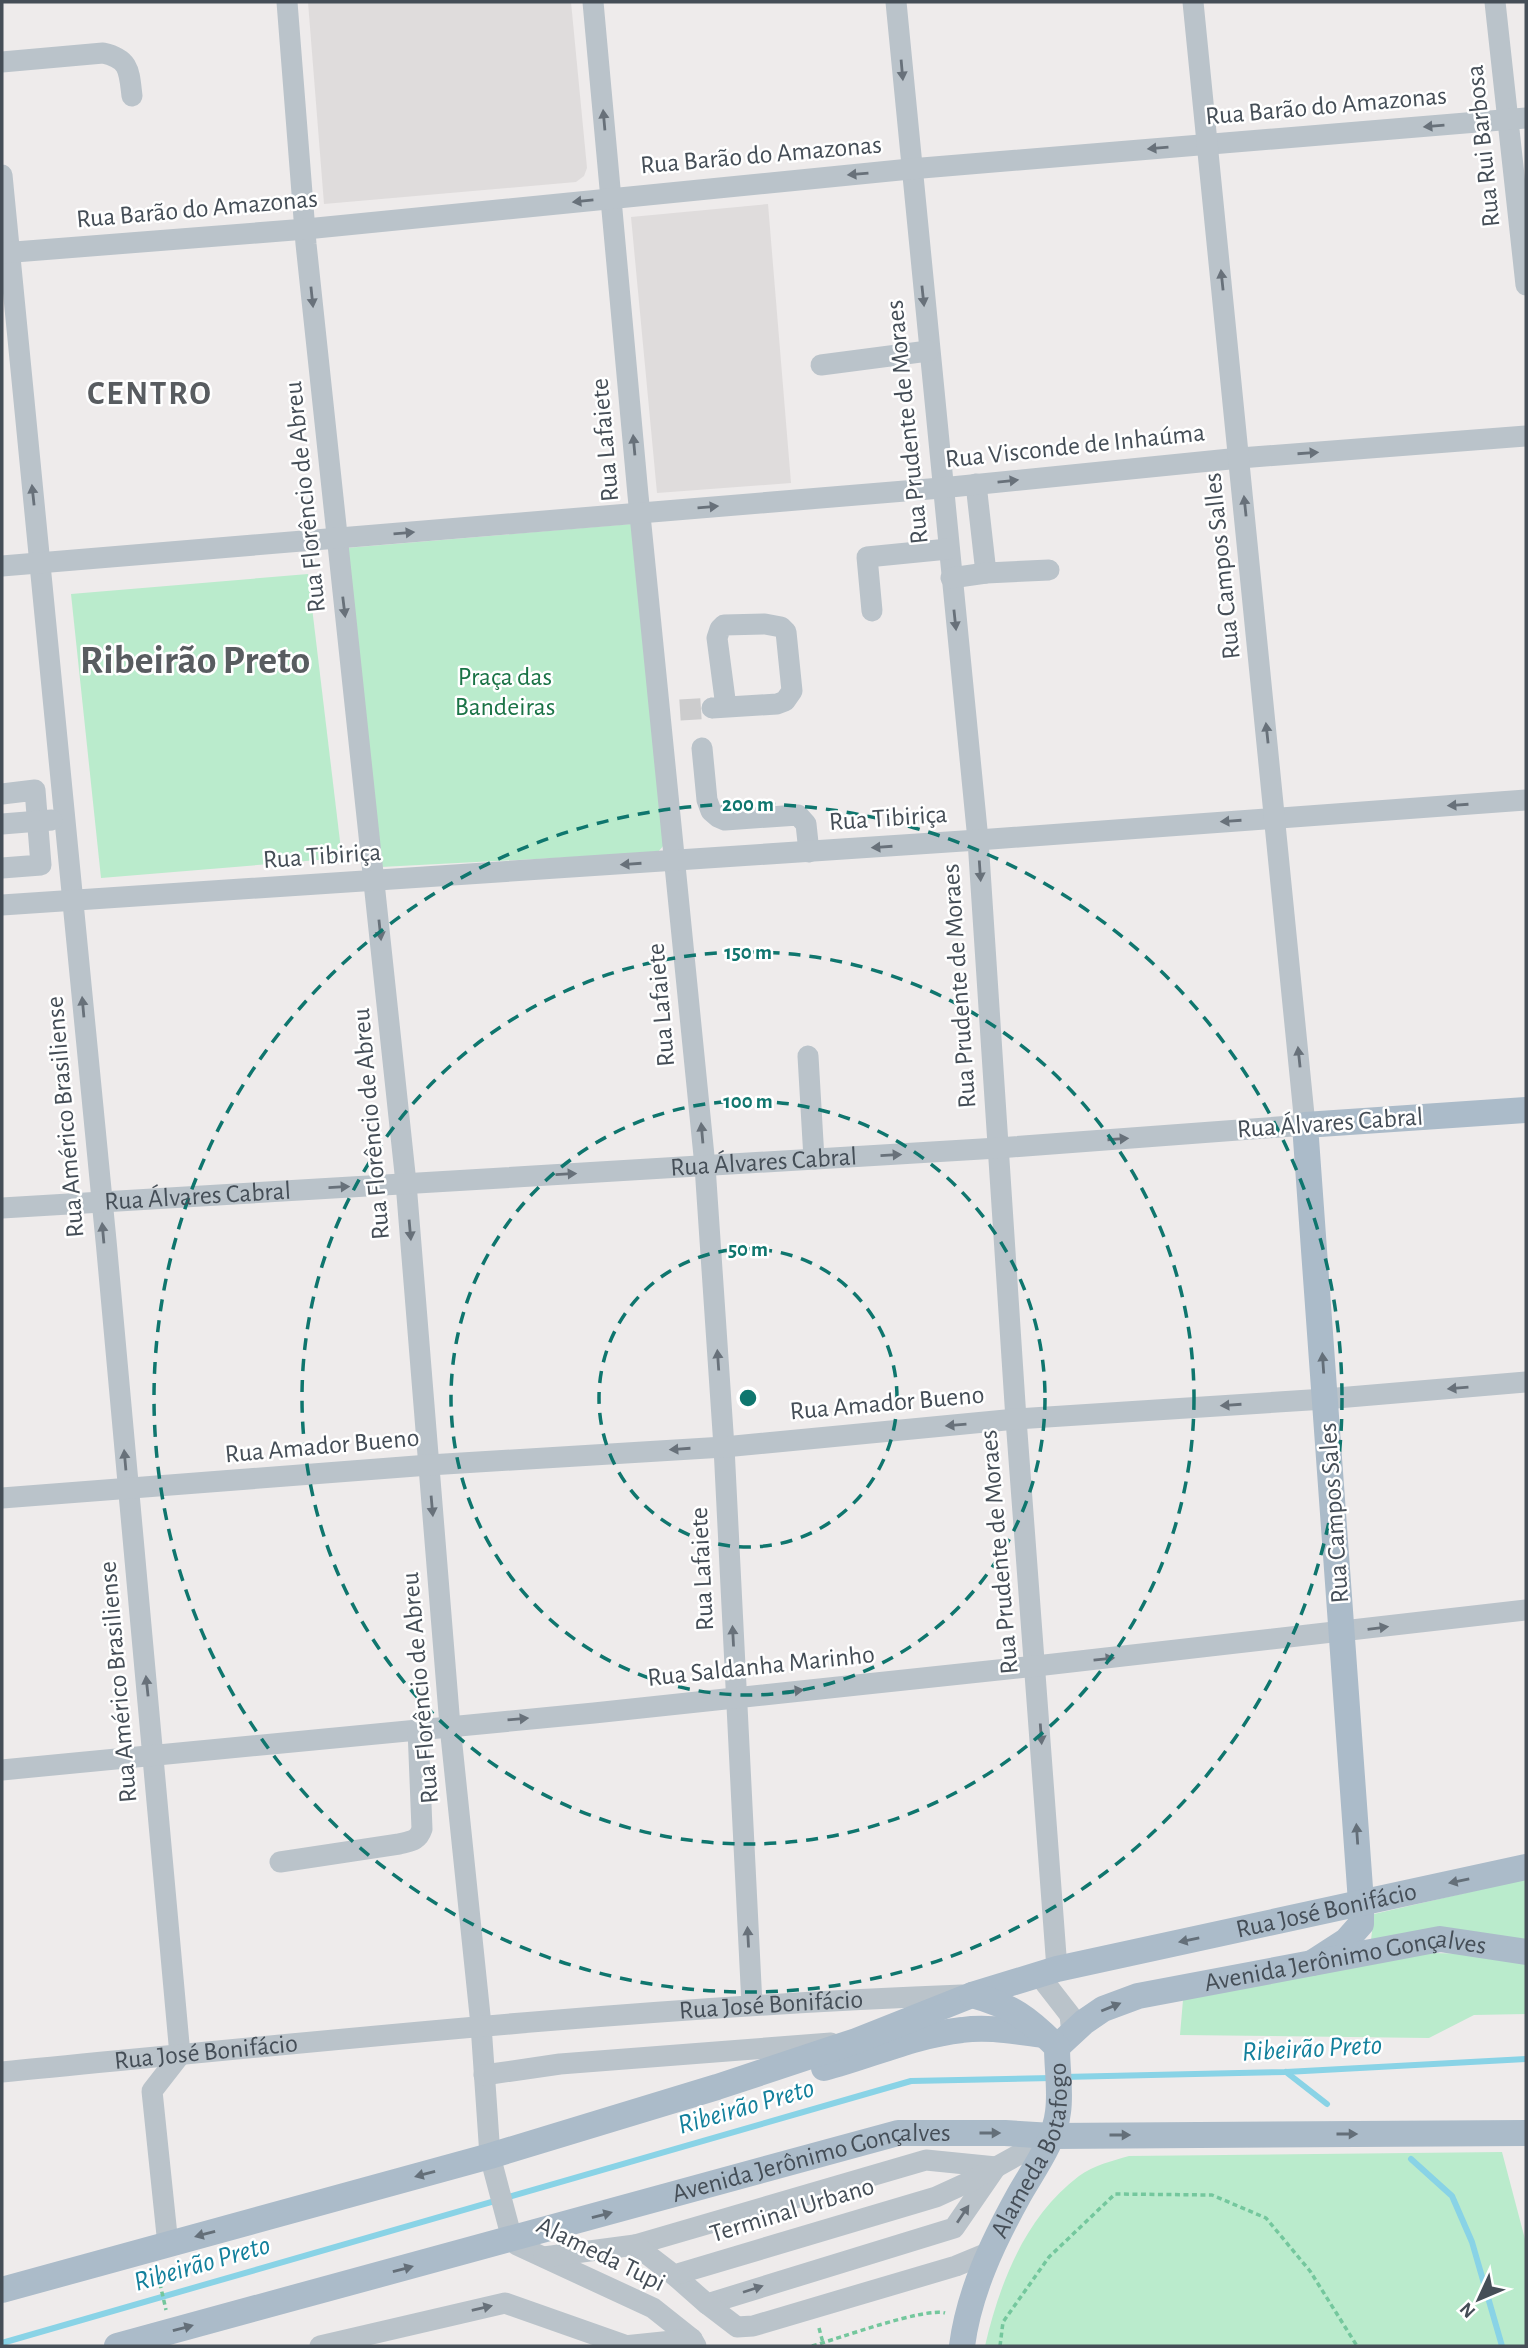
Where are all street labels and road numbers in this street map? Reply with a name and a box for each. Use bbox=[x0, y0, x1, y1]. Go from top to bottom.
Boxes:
street label: Rua Rui Barbosa bbox=[1462, 64, 1504, 228]
street label: Rua Barão do Amazonas bbox=[1204, 82, 1448, 130]
street label: Rua Barão do Amazonas bbox=[639, 131, 883, 179]
street label: Rua Barão do Amazonas bbox=[75, 185, 319, 233]
street label: Rua Prudente de Moraes bbox=[881, 299, 933, 545]
street label: Rua Lafaiete bbox=[587, 377, 623, 503]
street label: Rua Florêncio de Abreu bbox=[280, 380, 330, 614]
street label: Rua Visconde de Inhaúma bbox=[944, 419, 1206, 473]
street label: Rua Campos Salles bbox=[1199, 471, 1245, 661]
street label: Rua Tibiriça bbox=[828, 801, 948, 835]
street label: Rua Tibiriça bbox=[262, 839, 382, 873]
street label: Rua Prudente de Moraes bbox=[937, 863, 981, 1109]
street label: Rua Lafaiete bbox=[643, 942, 679, 1068]
street label: Rua Américo Brasiliense bbox=[41, 995, 89, 1239]
street label: Rua Florêncio de Abreu bbox=[348, 1007, 394, 1241]
street label: Rua Álvares Cabral bbox=[1236, 1102, 1424, 1142]
street label: Rua Álvares Cabral bbox=[670, 1144, 858, 1181]
street label: Rua Álvares Cabral bbox=[104, 1178, 292, 1215]
street label: Rua Amador Bueno bbox=[789, 1382, 985, 1424]
street label: Rua Campos Sales bbox=[1315, 1422, 1353, 1604]
street label: Rua Amador Bueno bbox=[224, 1425, 420, 1467]
street label: Rua Prudente de Moraes bbox=[975, 1429, 1023, 1675]
street label: Rua Lafaiete bbox=[686, 1506, 718, 1632]
street label: Rua Américo Brasiliense bbox=[94, 1560, 142, 1804]
street label: Rua Florêncio de Abreu bbox=[397, 1571, 443, 1805]
street label: Rua Saldanha Marinho bbox=[646, 1641, 876, 1691]
street label: Rua José Bonifácio bbox=[1233, 1878, 1419, 1943]
street label: Avenida Jerônimo Gonçalves bbox=[1202, 1926, 1488, 1996]
street label: Rua José Bonifácio bbox=[678, 1986, 864, 2024]
street label: Rua José Bonifácio bbox=[113, 2030, 299, 2074]
street label: Alameda Botafogo bbox=[986, 2062, 1072, 2242]
street label: Avenida Jerônimo Gonçalves bbox=[669, 2120, 951, 2207]
street label: Terminal Urbano bbox=[707, 2173, 877, 2247]
street label: Alameda Tupi bbox=[533, 2212, 669, 2296]

